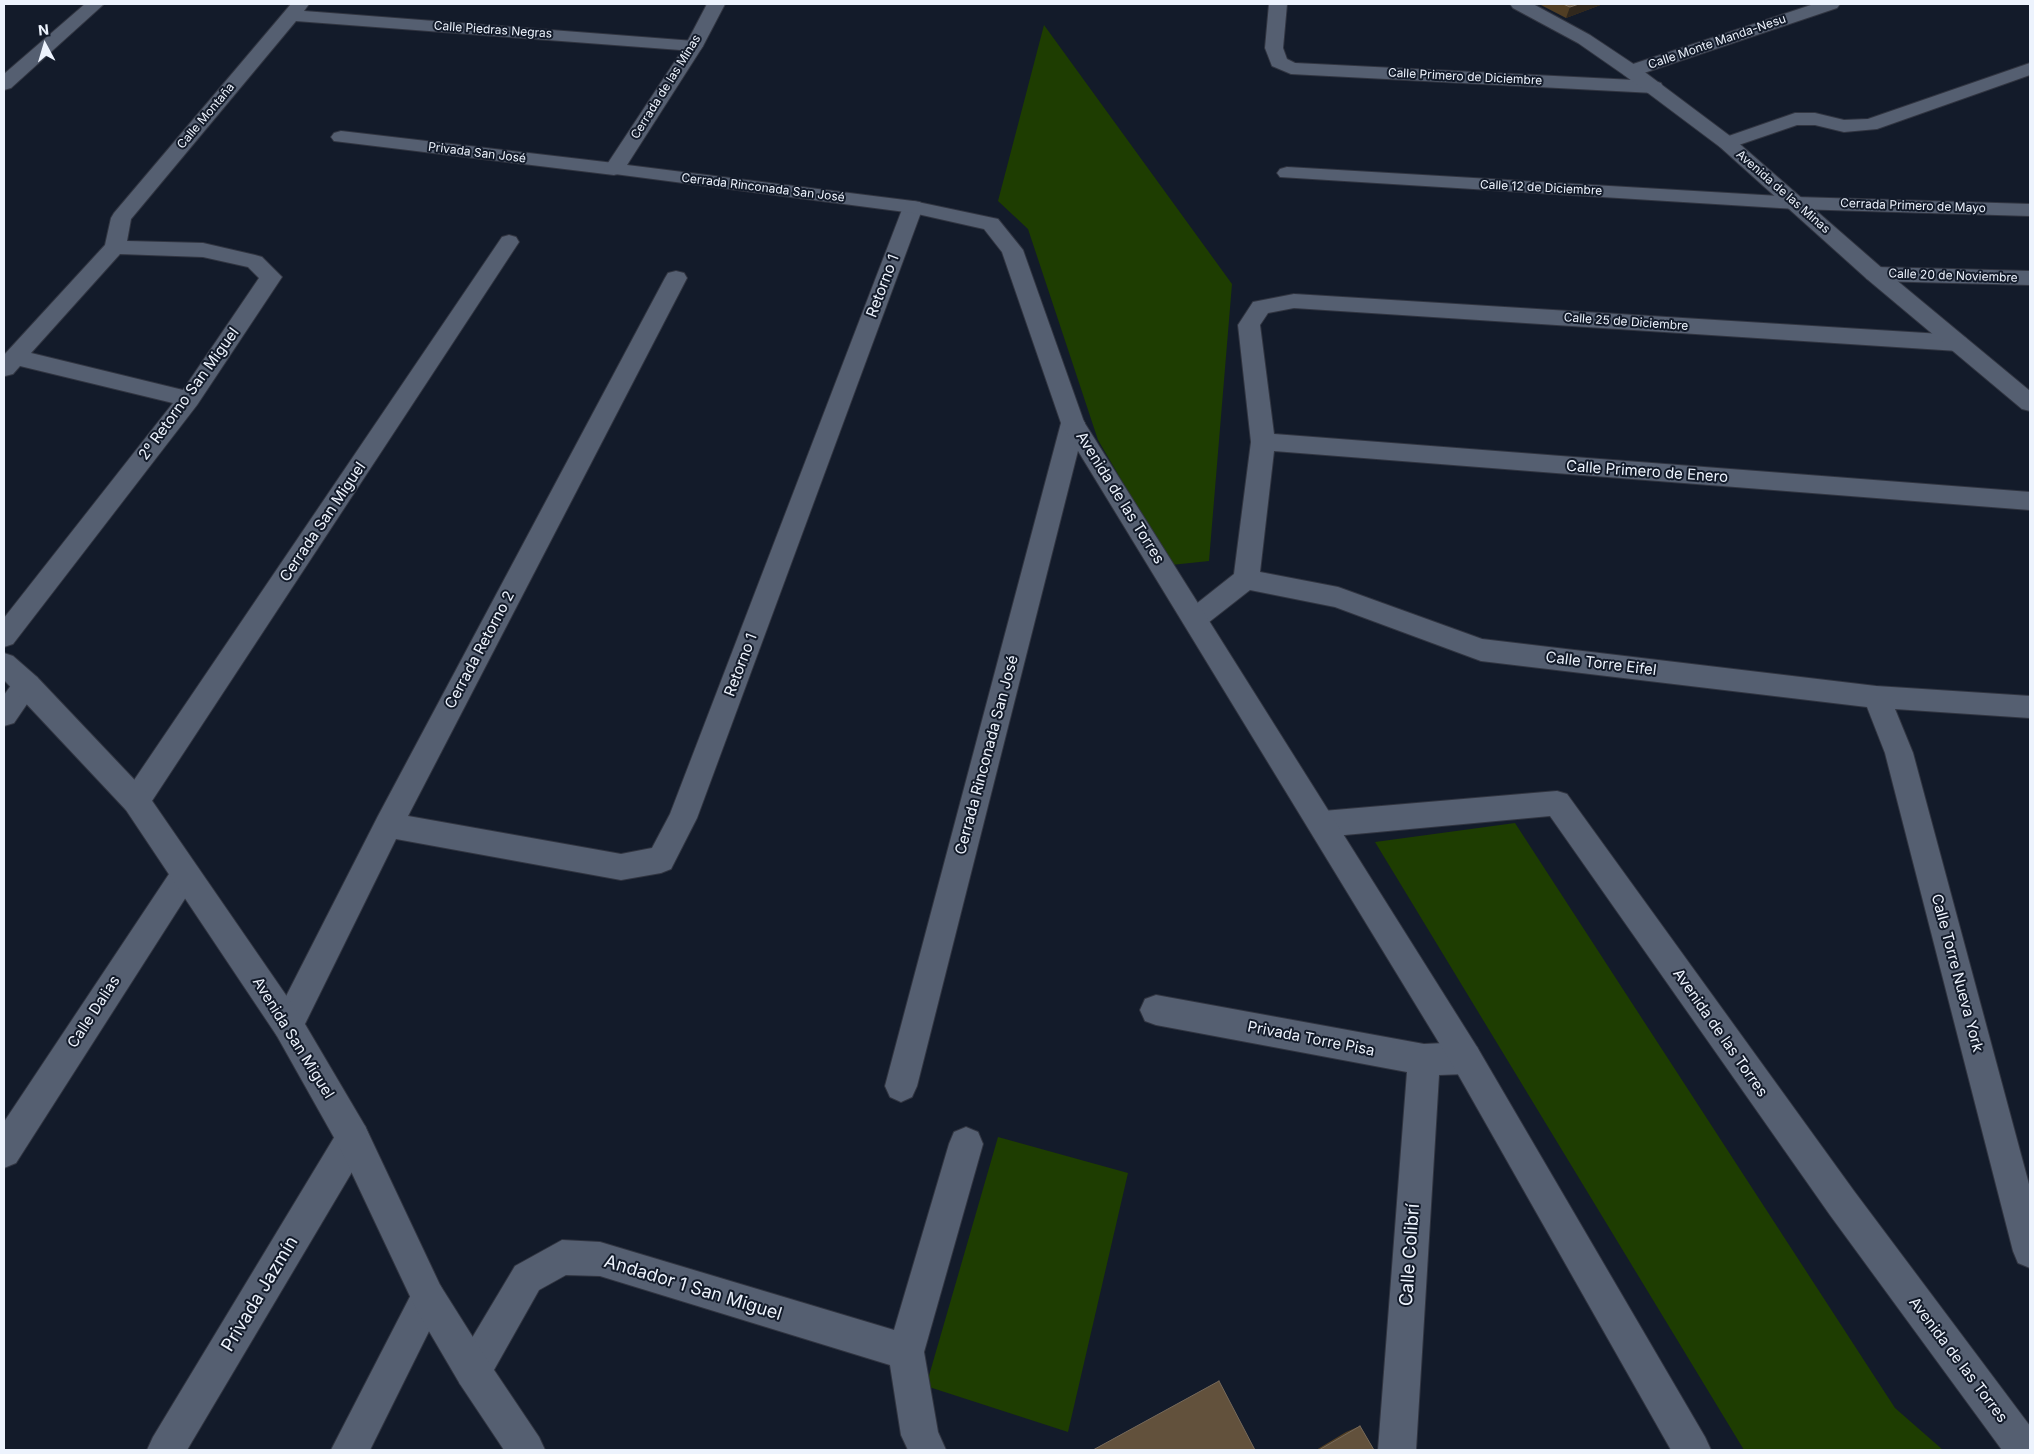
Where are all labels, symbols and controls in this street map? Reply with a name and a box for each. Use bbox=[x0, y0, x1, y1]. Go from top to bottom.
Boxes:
street label: Calle Monte Manda-Nesu bbox=[1646, 12, 1788, 72]
street label: Calle Piedras Negras bbox=[433, 19, 553, 41]
north arrow bbox=[20, 20, 70, 70]
text: N bbox=[37, 21, 50, 39]
street label: Cerrada de las Minas bbox=[628, 32, 704, 142]
street label: Calle Primero de Diciembre bbox=[1387, 66, 1543, 88]
street label: Calle Montaña bbox=[174, 80, 238, 152]
street label: Privada San José bbox=[427, 140, 527, 166]
street label: Avenida de las Minas bbox=[1733, 147, 1833, 237]
street label: Cerrada Rinconada San José bbox=[680, 171, 846, 205]
street label: Calle 12 de Diciembre bbox=[1479, 178, 1603, 198]
street label: Cerrada Primero de Mayo bbox=[1840, 196, 1986, 216]
street label: Retorno 1 bbox=[863, 252, 903, 320]
street label: Calle 20 de Noviembre bbox=[1888, 267, 2018, 285]
street label: Calle 25 de Diciembre bbox=[1563, 310, 1689, 334]
street label: 2º Retorno San Miguel bbox=[135, 324, 243, 464]
street label: Avenida de las Torres bbox=[1072, 429, 1168, 567]
street label: Calle Primero de Enero bbox=[1565, 457, 1729, 487]
street label: Cerrada San Miguel bbox=[276, 459, 370, 585]
street label: Cerrada Retorno 2 bbox=[441, 588, 519, 712]
street label: Retorno 1 bbox=[721, 631, 761, 699]
street label: Calle Torre Eifel bbox=[1545, 648, 1657, 680]
street label: Cerrada Rinconada San José bbox=[952, 653, 1022, 857]
street label: Calle Torre Nueva York bbox=[1927, 892, 1987, 1054]
street label: Avenida de las Torres bbox=[1669, 965, 1771, 1101]
street label: Calle Dalias bbox=[64, 973, 124, 1051]
street label: Avenida San Miguel bbox=[248, 974, 338, 1102]
street label: Privada Torre Pisa bbox=[1246, 1018, 1376, 1060]
street label: Calle Colibrí bbox=[1396, 1203, 1424, 1307]
street label: Privada Jazmín bbox=[217, 1233, 303, 1355]
street label: Andador 1 San Miguel bbox=[602, 1251, 784, 1325]
street label: Avenida de las Torres bbox=[1905, 1294, 2011, 1426]

